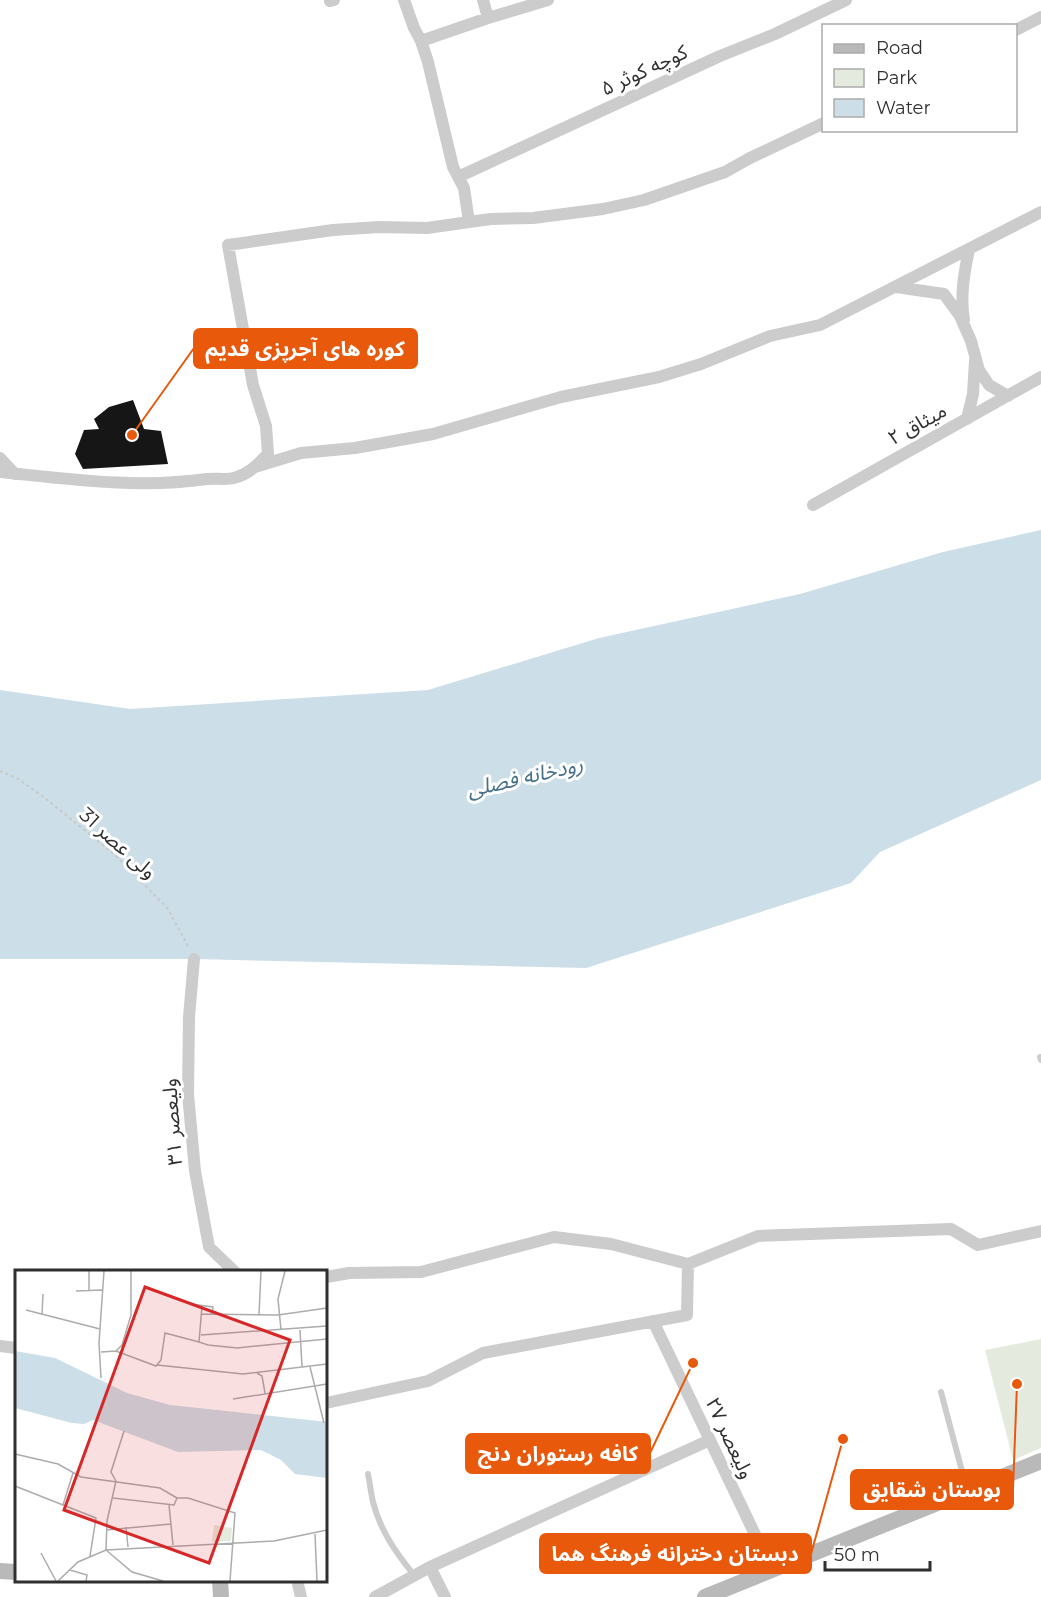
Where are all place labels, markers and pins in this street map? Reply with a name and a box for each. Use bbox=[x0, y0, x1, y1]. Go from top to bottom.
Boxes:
callout: کوره های آجرپزی قدیم bbox=[194, 329, 417, 368]
callout: کافه رستوران دنج bbox=[466, 1434, 650, 1473]
callout: بوستان شقایق bbox=[851, 1470, 1013, 1509]
callout: دبستان دخترانه فرهنگ هما bbox=[540, 1534, 811, 1573]

